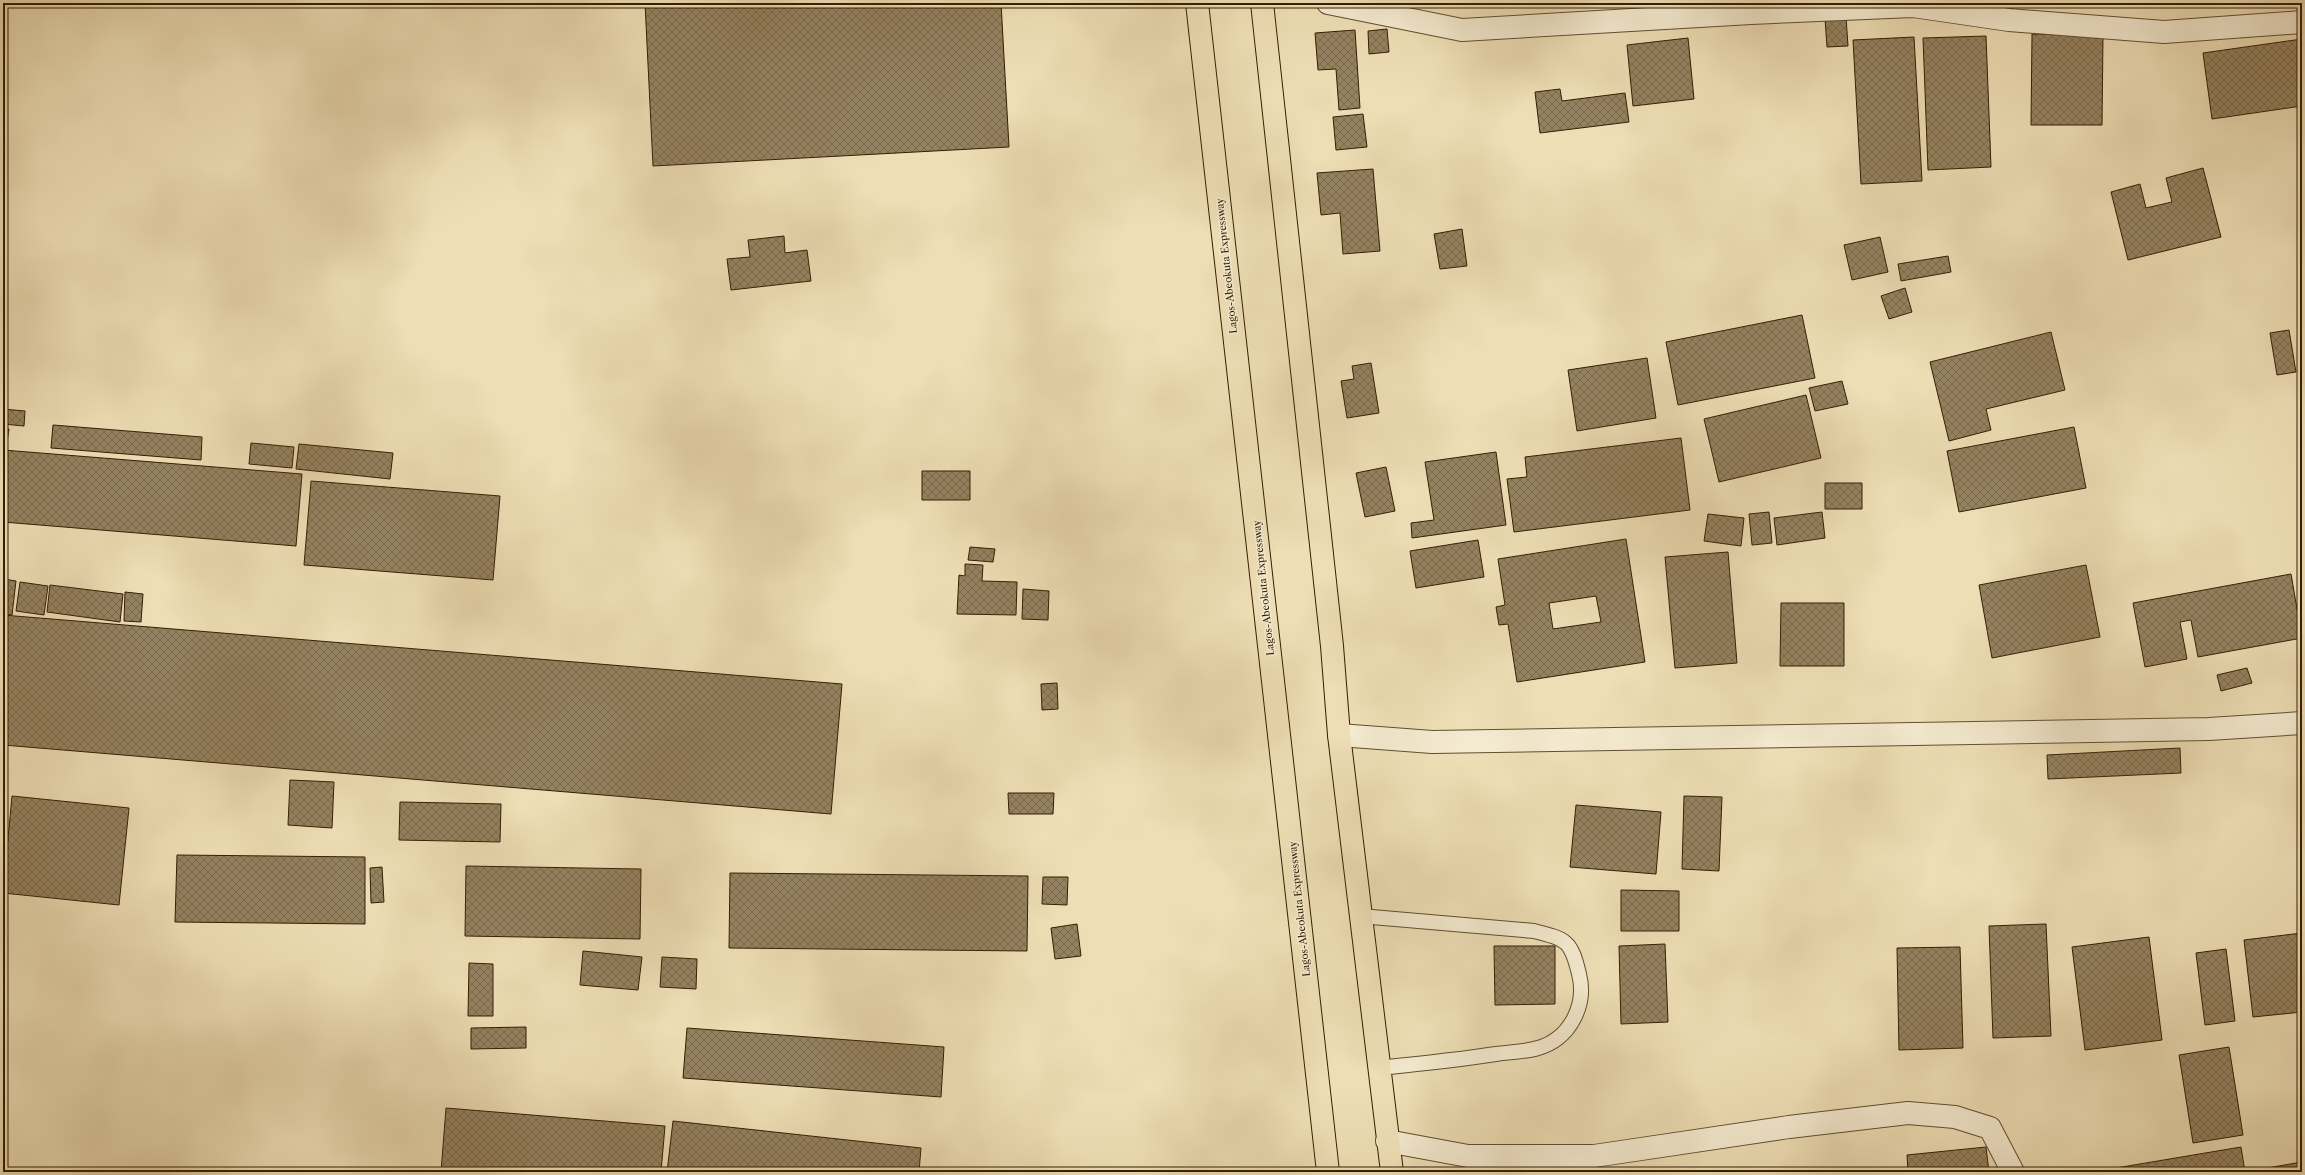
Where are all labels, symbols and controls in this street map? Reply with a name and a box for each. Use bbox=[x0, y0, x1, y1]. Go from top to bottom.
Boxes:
street label: Lagos-Abeokuta Expressway bbox=[1213, 197, 1240, 334]
street label: Lagos-Abeokuta Expressway bbox=[1250, 519, 1277, 656]
street label: Lagos-Abeokuta Expressway bbox=[1286, 840, 1313, 977]

